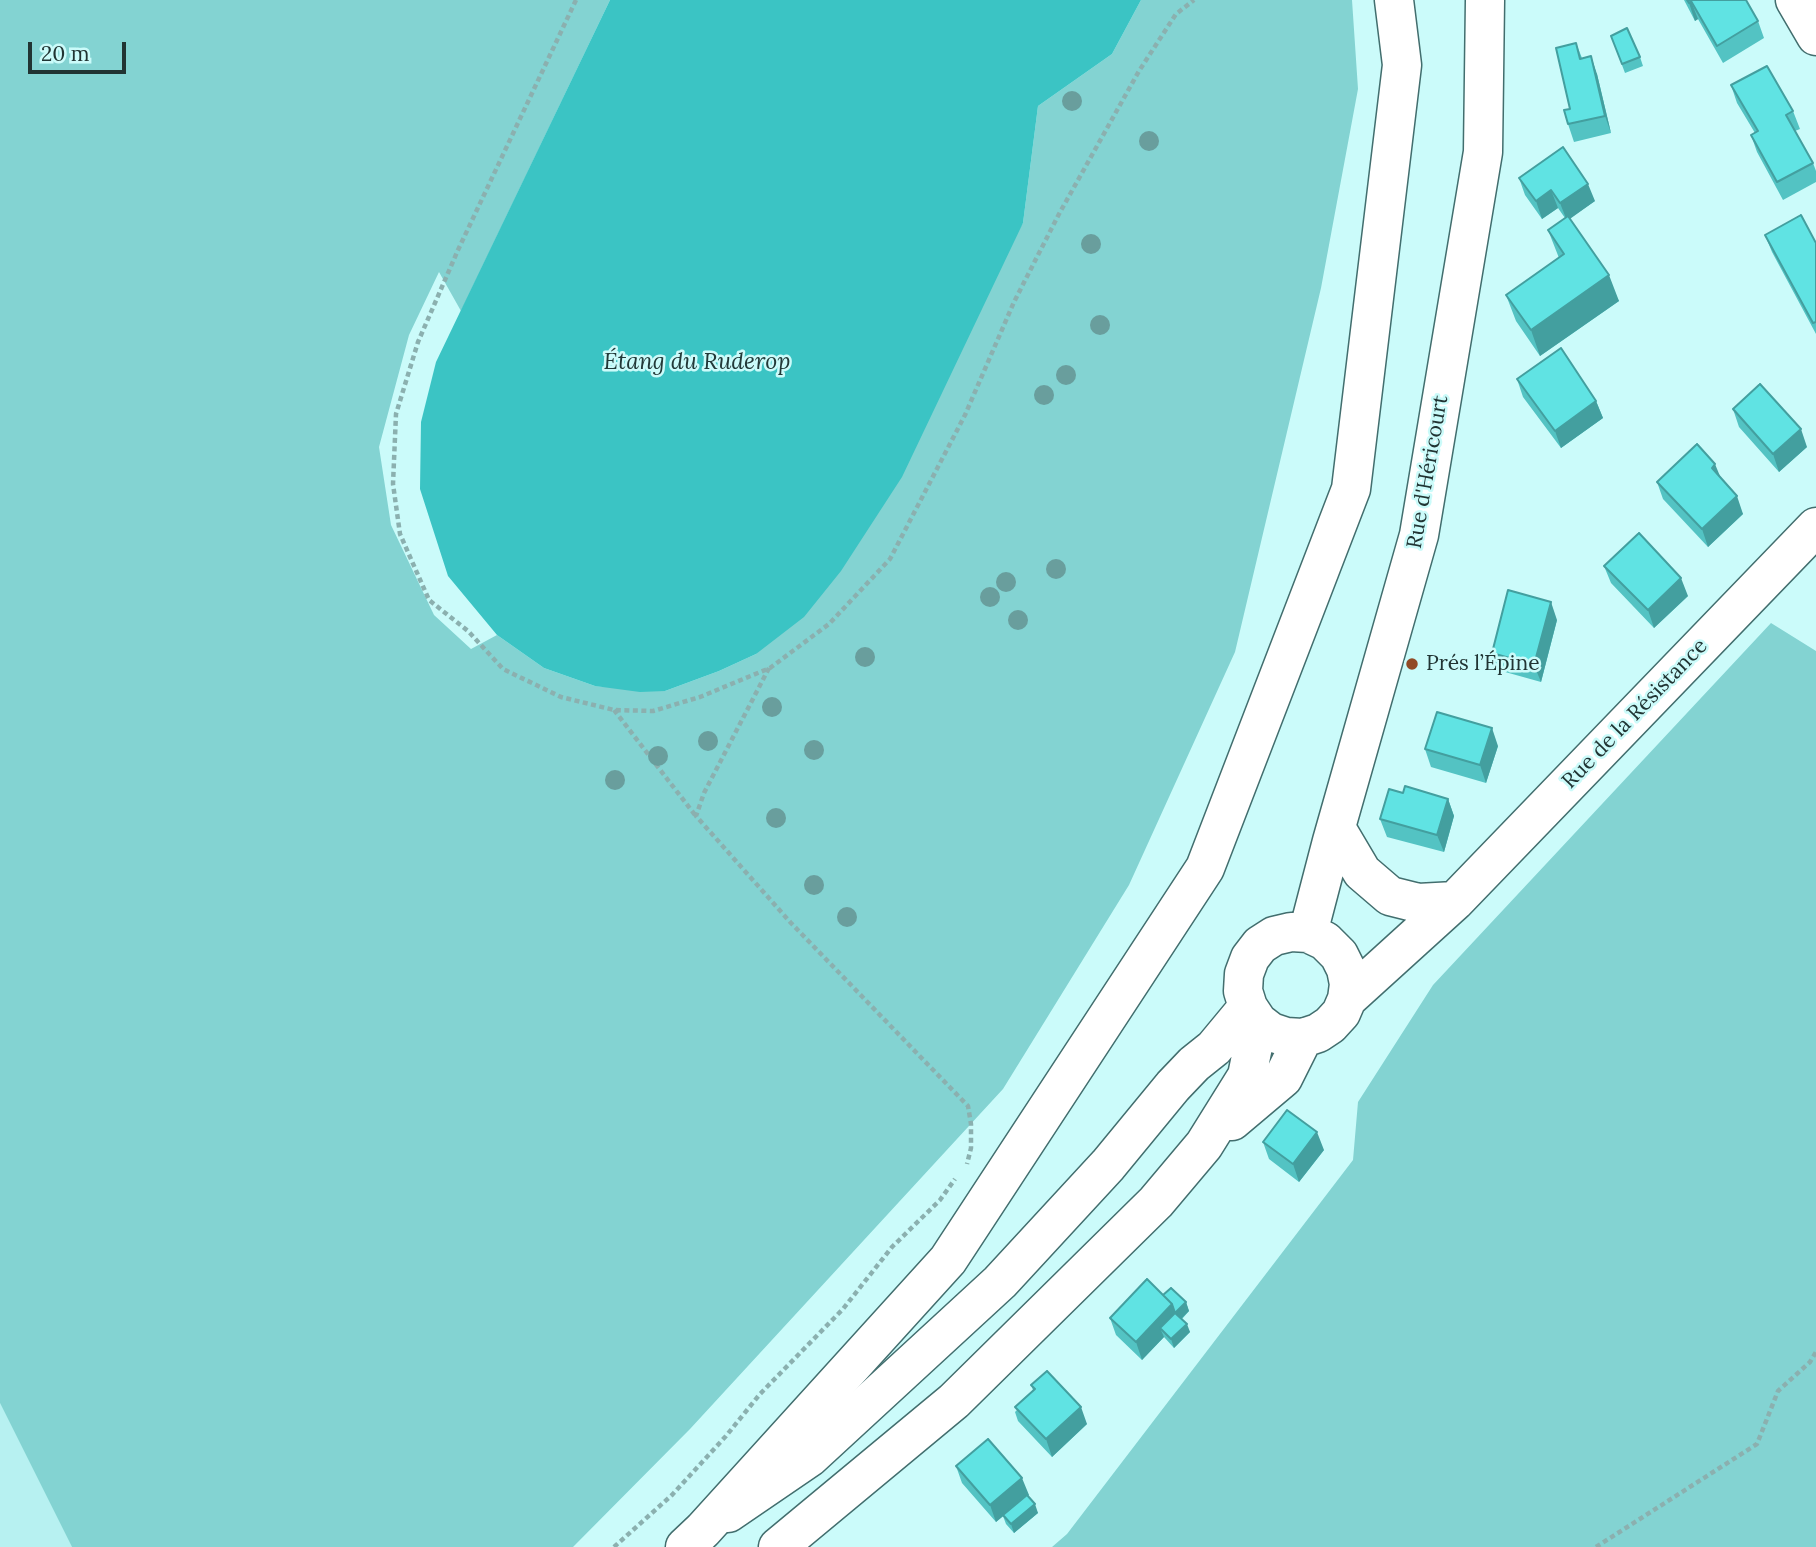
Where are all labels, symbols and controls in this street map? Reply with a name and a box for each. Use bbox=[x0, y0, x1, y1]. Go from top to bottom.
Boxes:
scale bar bbox=[32, 28, 130, 72]
text: 20 m bbox=[41, 40, 90, 67]
water label: Étang du Ruderop bbox=[604, 348, 790, 376]
street label: Rue d'Héricourt bbox=[1402, 393, 1454, 551]
street label: Rue de la Résistance bbox=[1557, 634, 1713, 794]
place label: Prés l’Épine bbox=[1426, 651, 1540, 677]
marker: Prés l’Épine bbox=[1404, 656, 1420, 672]

